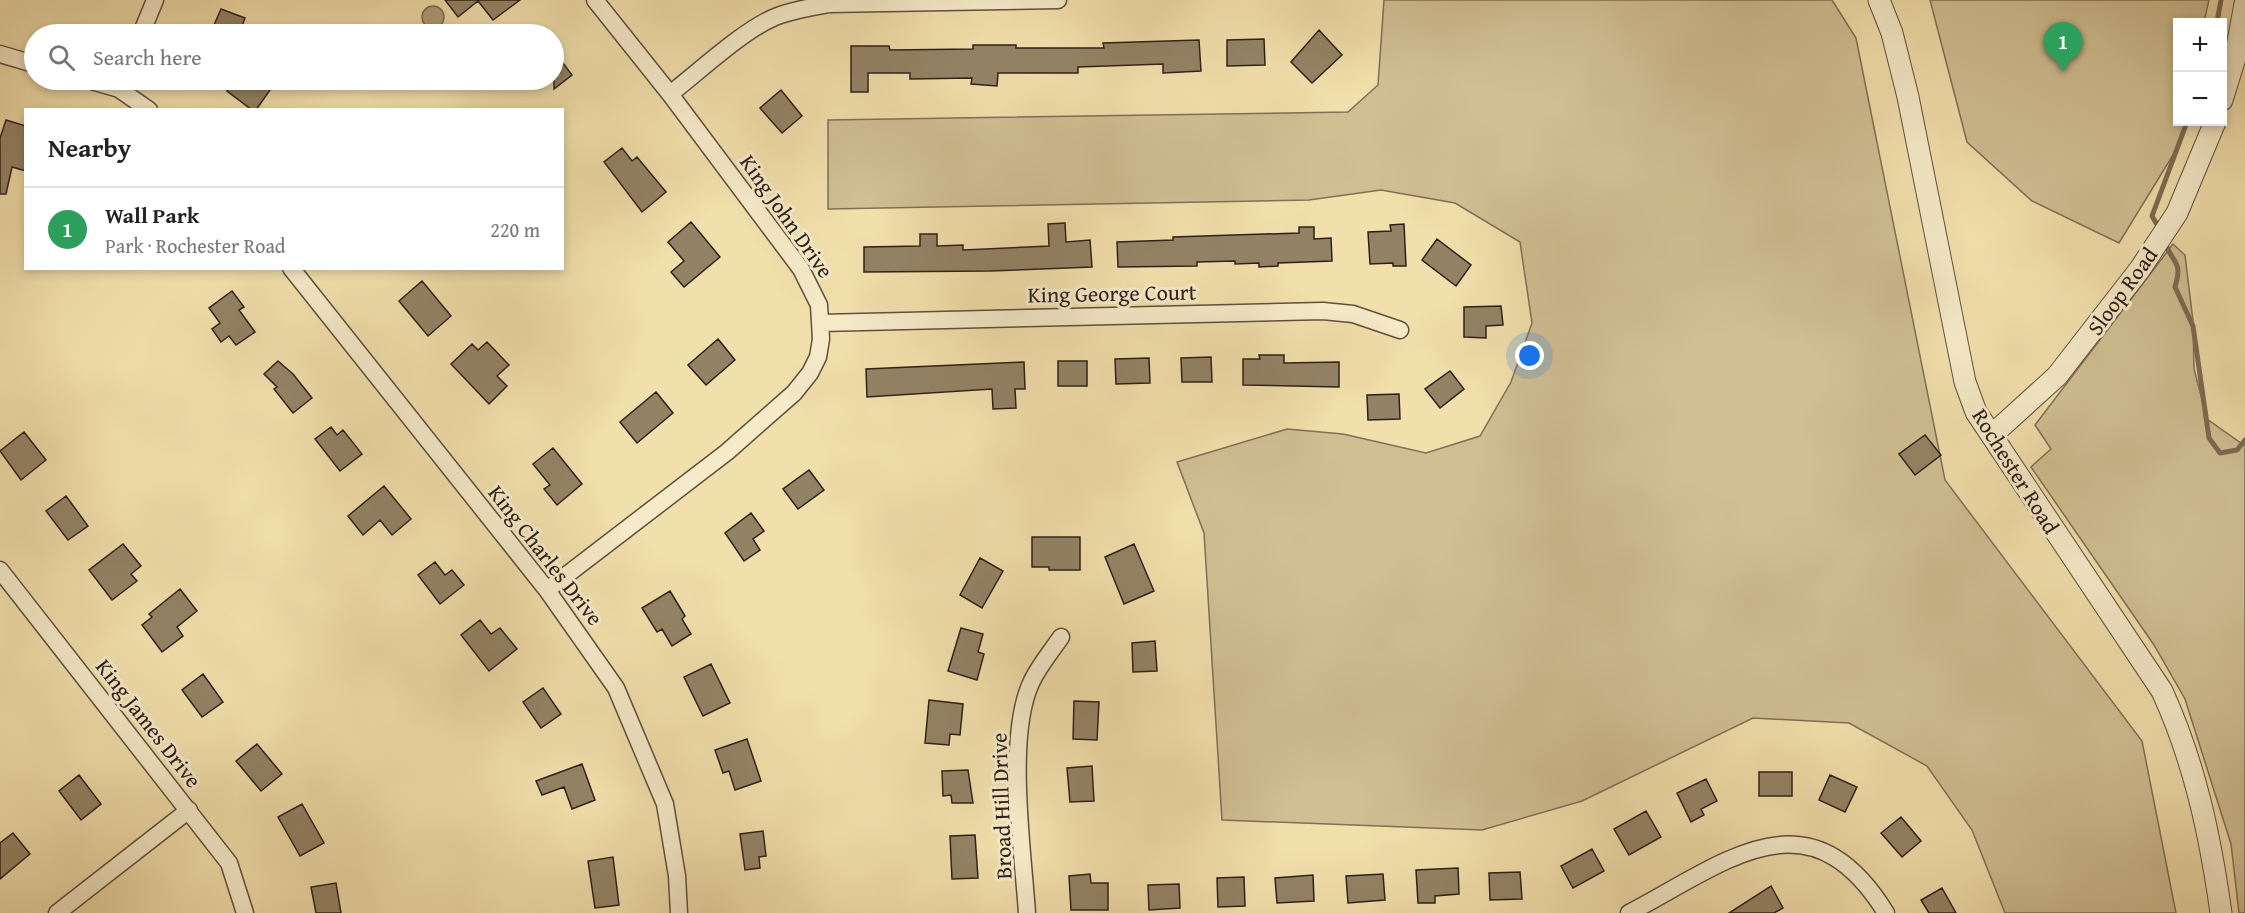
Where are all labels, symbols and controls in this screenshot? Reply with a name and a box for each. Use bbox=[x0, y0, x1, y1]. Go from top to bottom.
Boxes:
map controls bbox=[2173, 18, 2227, 126]
button: + bbox=[2173, 18, 2227, 72]
pin: 1 bbox=[2044, 22, 2082, 72]
search box bbox=[24, 24, 564, 90]
icon: search bbox=[45, 41, 78, 74]
text: Search here bbox=[93, 41, 202, 73]
button: − bbox=[2173, 72, 2227, 126]
text: Nearby bbox=[48, 128, 131, 167]
street label: King John Drive bbox=[732, 148, 842, 284]
text: Wall Park bbox=[105, 199, 199, 231]
text: 1 bbox=[62, 215, 73, 244]
text: 220 m bbox=[490, 215, 540, 244]
text: Park · Rochester Road bbox=[105, 231, 286, 260]
street label: Sloop Road bbox=[2079, 240, 2165, 342]
street label: King George Court bbox=[1027, 276, 1197, 310]
your location bbox=[1515, 341, 1544, 370]
street label: Rochester Road bbox=[1965, 402, 2068, 540]
street label: King Charles Drive bbox=[481, 478, 611, 632]
street label: King James Drive bbox=[88, 652, 210, 794]
street label: Broad Hill Drive bbox=[982, 732, 1020, 880]

